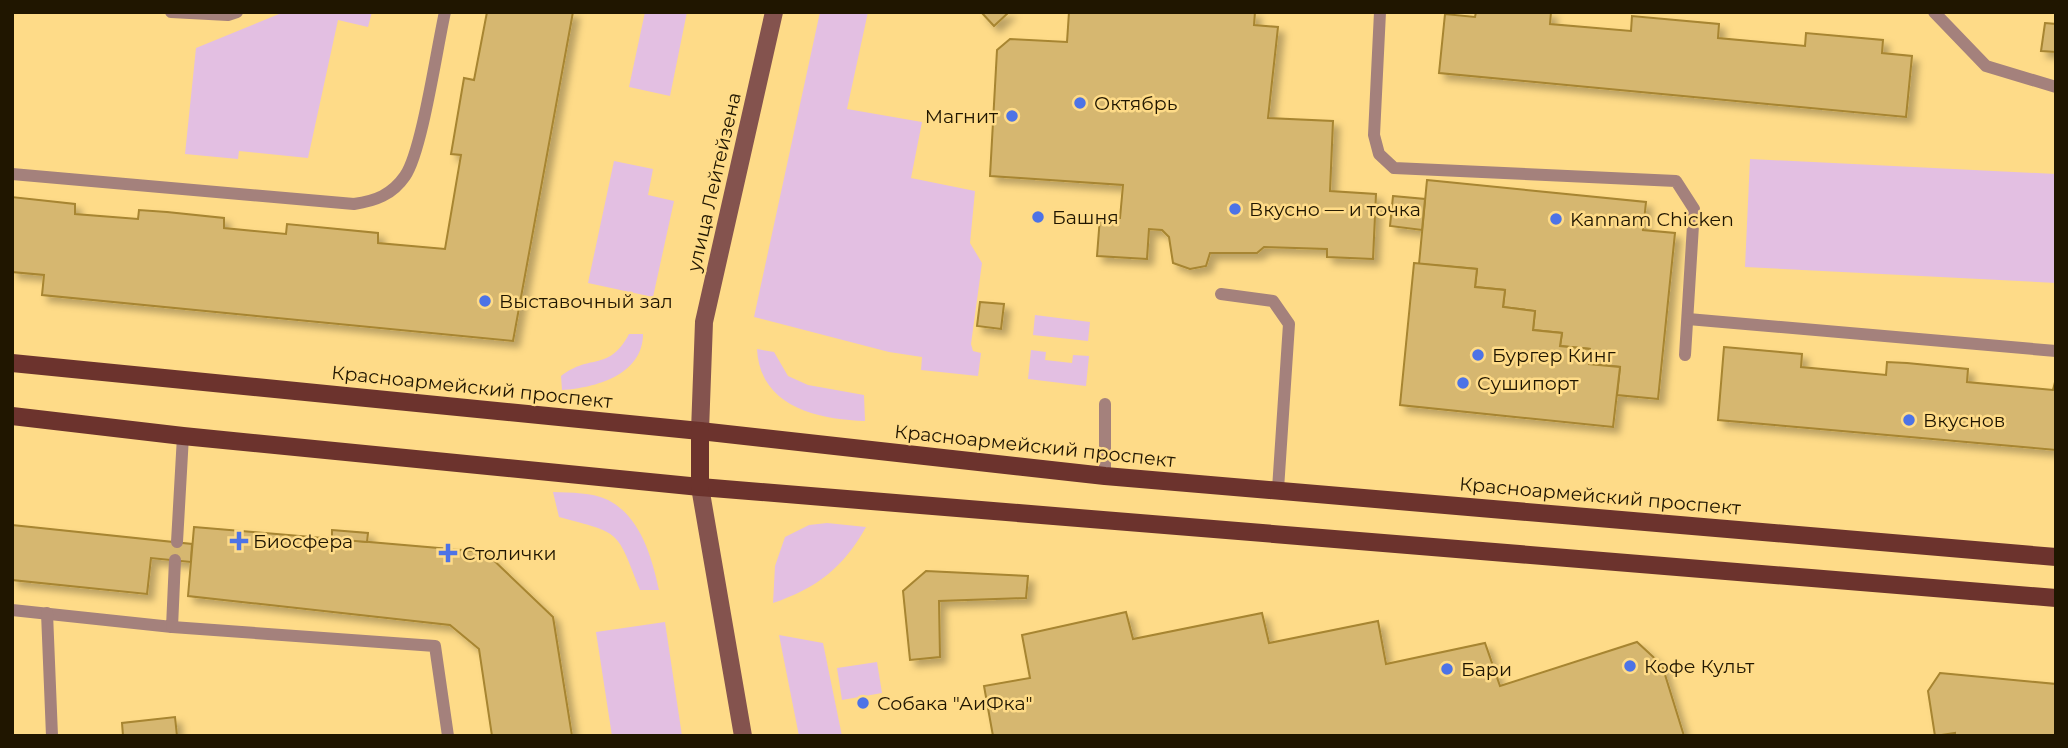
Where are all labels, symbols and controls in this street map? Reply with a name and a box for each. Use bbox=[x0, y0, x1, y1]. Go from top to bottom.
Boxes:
street label: улица Лейтейзена bbox=[682, 90, 746, 275]
place label: Октябрь bbox=[1094, 92, 1178, 115]
marker: Октябрь bbox=[1072, 95, 1088, 111]
place label: Магнит bbox=[925, 105, 998, 128]
marker: Магнит bbox=[1004, 108, 1020, 124]
place label: Вкусно — и точка bbox=[1249, 198, 1421, 221]
marker: Вкусно — и точка bbox=[1227, 201, 1243, 217]
place label: Башня bbox=[1052, 206, 1119, 229]
place label: Kannam Chicken bbox=[1570, 208, 1734, 231]
marker: Башня bbox=[1030, 209, 1046, 225]
marker: Kannam Chicken bbox=[1548, 211, 1564, 227]
place label: Выставочный зал bbox=[499, 290, 673, 313]
marker: Выставочный зал bbox=[477, 293, 493, 309]
place label: Бургер Кинг bbox=[1492, 344, 1616, 367]
marker: Бургер Кинг bbox=[1470, 347, 1486, 363]
street label: Красноармейский проспект bbox=[330, 361, 614, 413]
place label: Сушипорт bbox=[1477, 372, 1578, 395]
marker: Сушипорт bbox=[1455, 375, 1471, 391]
place label: Вкуснов bbox=[1923, 409, 2005, 432]
marker: Вкуснов bbox=[1901, 412, 1917, 428]
street label: Красноармейский проспект bbox=[893, 420, 1177, 472]
street label: Красноармейский проспект bbox=[1458, 472, 1742, 520]
place label: Биосфера bbox=[253, 530, 353, 553]
marker: Биосфера bbox=[231, 533, 247, 549]
place label: Столички bbox=[462, 542, 556, 565]
marker: Столички bbox=[440, 545, 456, 561]
place label: Кофе Культ bbox=[1644, 655, 1754, 678]
place label: Бари bbox=[1461, 658, 1512, 681]
marker: Кофе Культ bbox=[1622, 658, 1638, 674]
marker: Бари bbox=[1439, 661, 1455, 677]
place label: Собака "АиФка" bbox=[877, 692, 1033, 715]
marker: Собака "АиФка" bbox=[855, 695, 871, 711]

